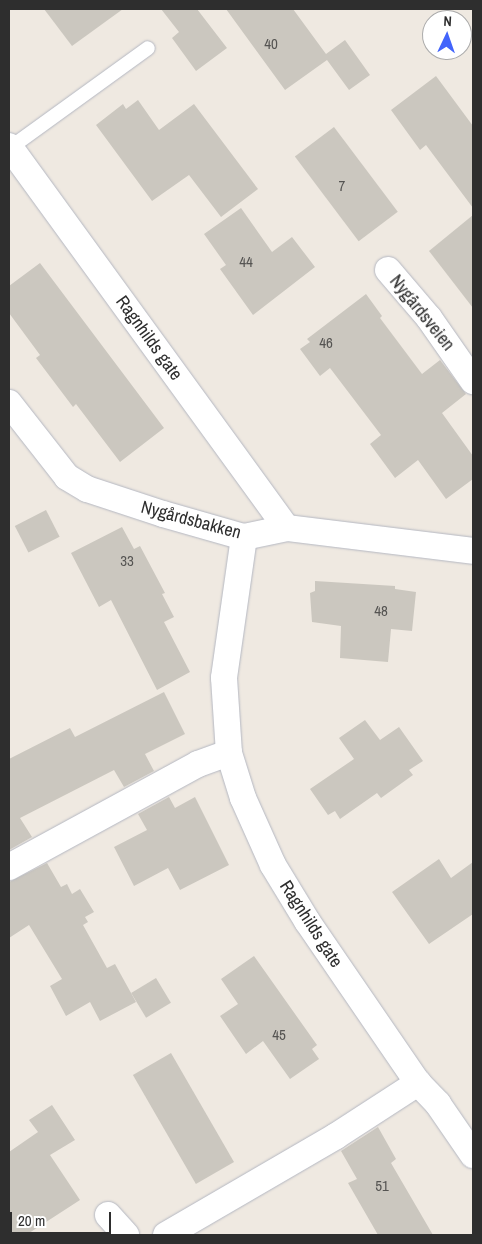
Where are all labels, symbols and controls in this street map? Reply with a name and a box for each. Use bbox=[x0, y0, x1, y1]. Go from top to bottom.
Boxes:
north arrow bbox=[422, 10, 472, 60]
text: N bbox=[443, 12, 452, 30]
house number: 40 bbox=[264, 35, 278, 53]
house number: 7 bbox=[339, 177, 345, 195]
house number: 44 bbox=[239, 253, 253, 271]
street label: Nygårdsveien bbox=[385, 271, 459, 355]
street label: Ragnhilds gate bbox=[111, 291, 187, 385]
house number: 46 bbox=[319, 334, 333, 352]
street label: Nygårdsbakken bbox=[139, 496, 243, 544]
house number: 33 bbox=[120, 552, 134, 570]
house number: 48 bbox=[374, 602, 388, 620]
street label: Ragnhilds gate bbox=[275, 876, 347, 972]
house number: 45 bbox=[272, 1026, 286, 1044]
house number: 51 bbox=[375, 1177, 389, 1195]
scale bar bbox=[12, 1202, 114, 1234]
text: 20 m bbox=[18, 1210, 45, 1231]

